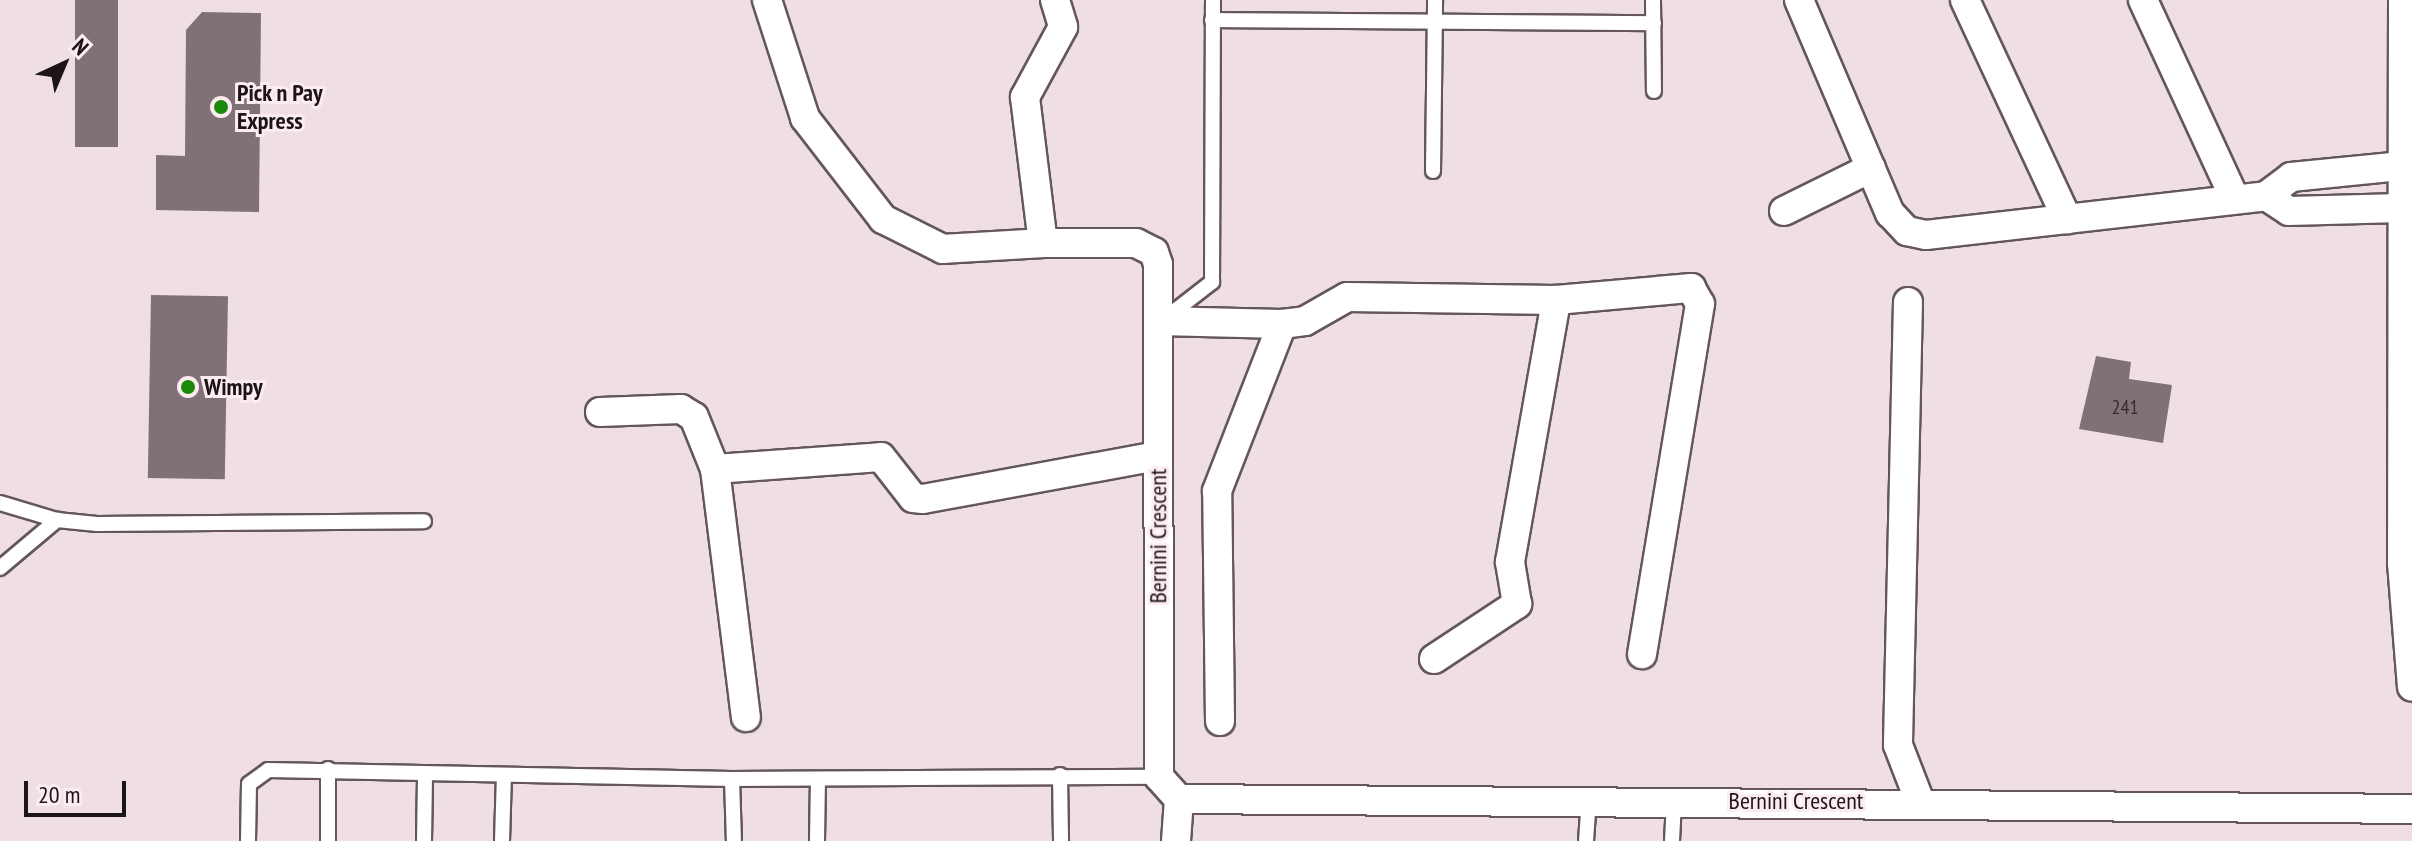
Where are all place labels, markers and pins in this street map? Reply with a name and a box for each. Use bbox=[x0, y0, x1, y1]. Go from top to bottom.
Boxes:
place label: Pick n Pay Express bbox=[237, 79, 323, 135]
marker: Pick n Pay Express bbox=[212, 98, 230, 116]
place label: Wimpy bbox=[204, 373, 263, 401]
marker: Wimpy bbox=[179, 378, 197, 396]

